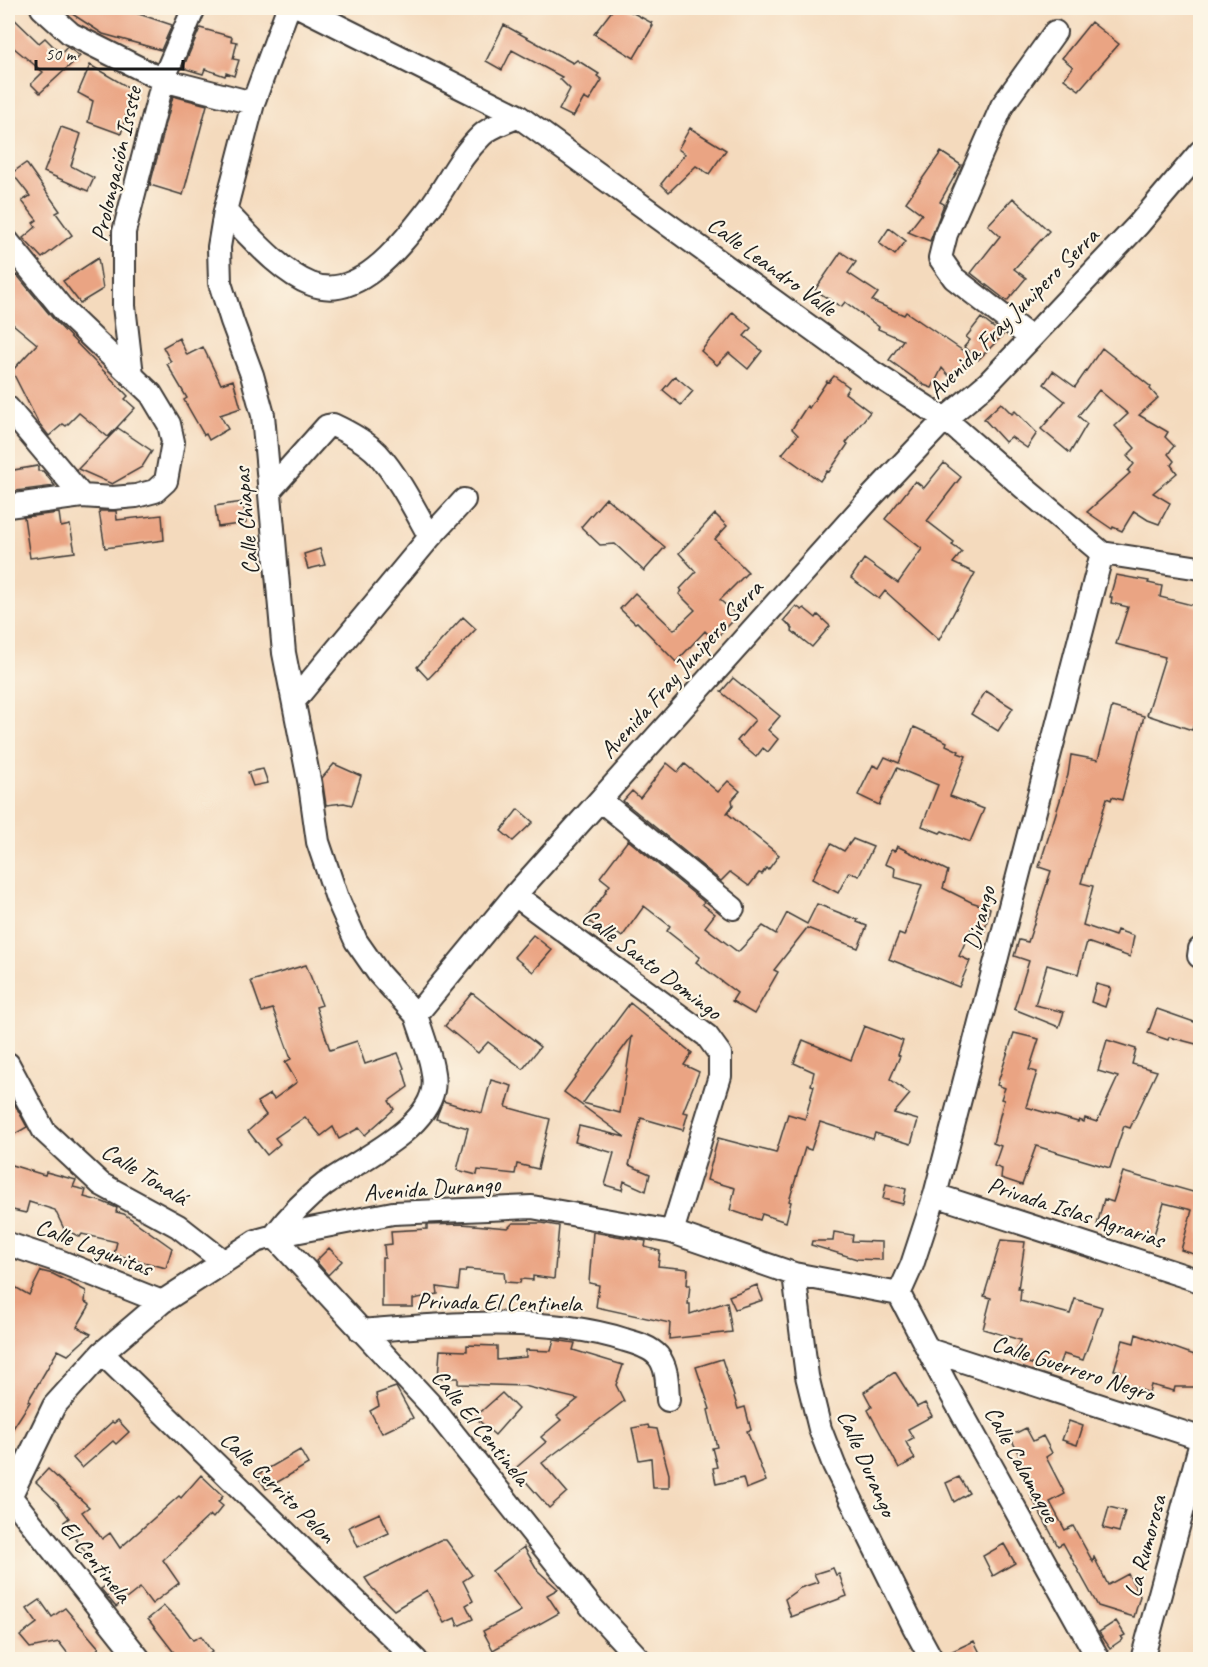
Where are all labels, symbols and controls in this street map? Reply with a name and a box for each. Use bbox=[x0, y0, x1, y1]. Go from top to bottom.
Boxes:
scale bar bbox=[36, 33, 183, 71]
text: 50 m bbox=[45, 43, 78, 65]
street label: Prolongación Issste bbox=[84, 82, 149, 244]
street label: Calle Leandro Valle bbox=[702, 209, 844, 324]
street label: Avenida Fray Junipero Serra bbox=[921, 220, 1106, 405]
street label: Calle Chiapas bbox=[226, 464, 266, 576]
street label: Avenida Fray Junipero Serra bbox=[593, 572, 770, 765]
street label: Dirango bbox=[956, 881, 1002, 953]
street label: Calle Santo Domingo bbox=[576, 902, 729, 1027]
street label: Calle Tonalá bbox=[96, 1136, 196, 1214]
street label: Avenida Durango bbox=[363, 1168, 503, 1208]
street label: Privada Islas Agrarias bbox=[984, 1169, 1171, 1256]
street label: Calle Lagunitas bbox=[32, 1211, 158, 1284]
street label: Privada El Centinela bbox=[416, 1286, 583, 1318]
street label: Calle Guerrero Negro bbox=[988, 1328, 1160, 1409]
street label: Calle El Centinela bbox=[425, 1363, 538, 1493]
street label: Calle Calamaque bbox=[978, 1401, 1067, 1529]
street label: Calle Durango bbox=[830, 1405, 905, 1523]
street label: Calle Cerrito Pelon bbox=[214, 1424, 343, 1550]
street label: La Rumorosa bbox=[1117, 1490, 1173, 1600]
street label: El Centinela bbox=[53, 1513, 139, 1610]

